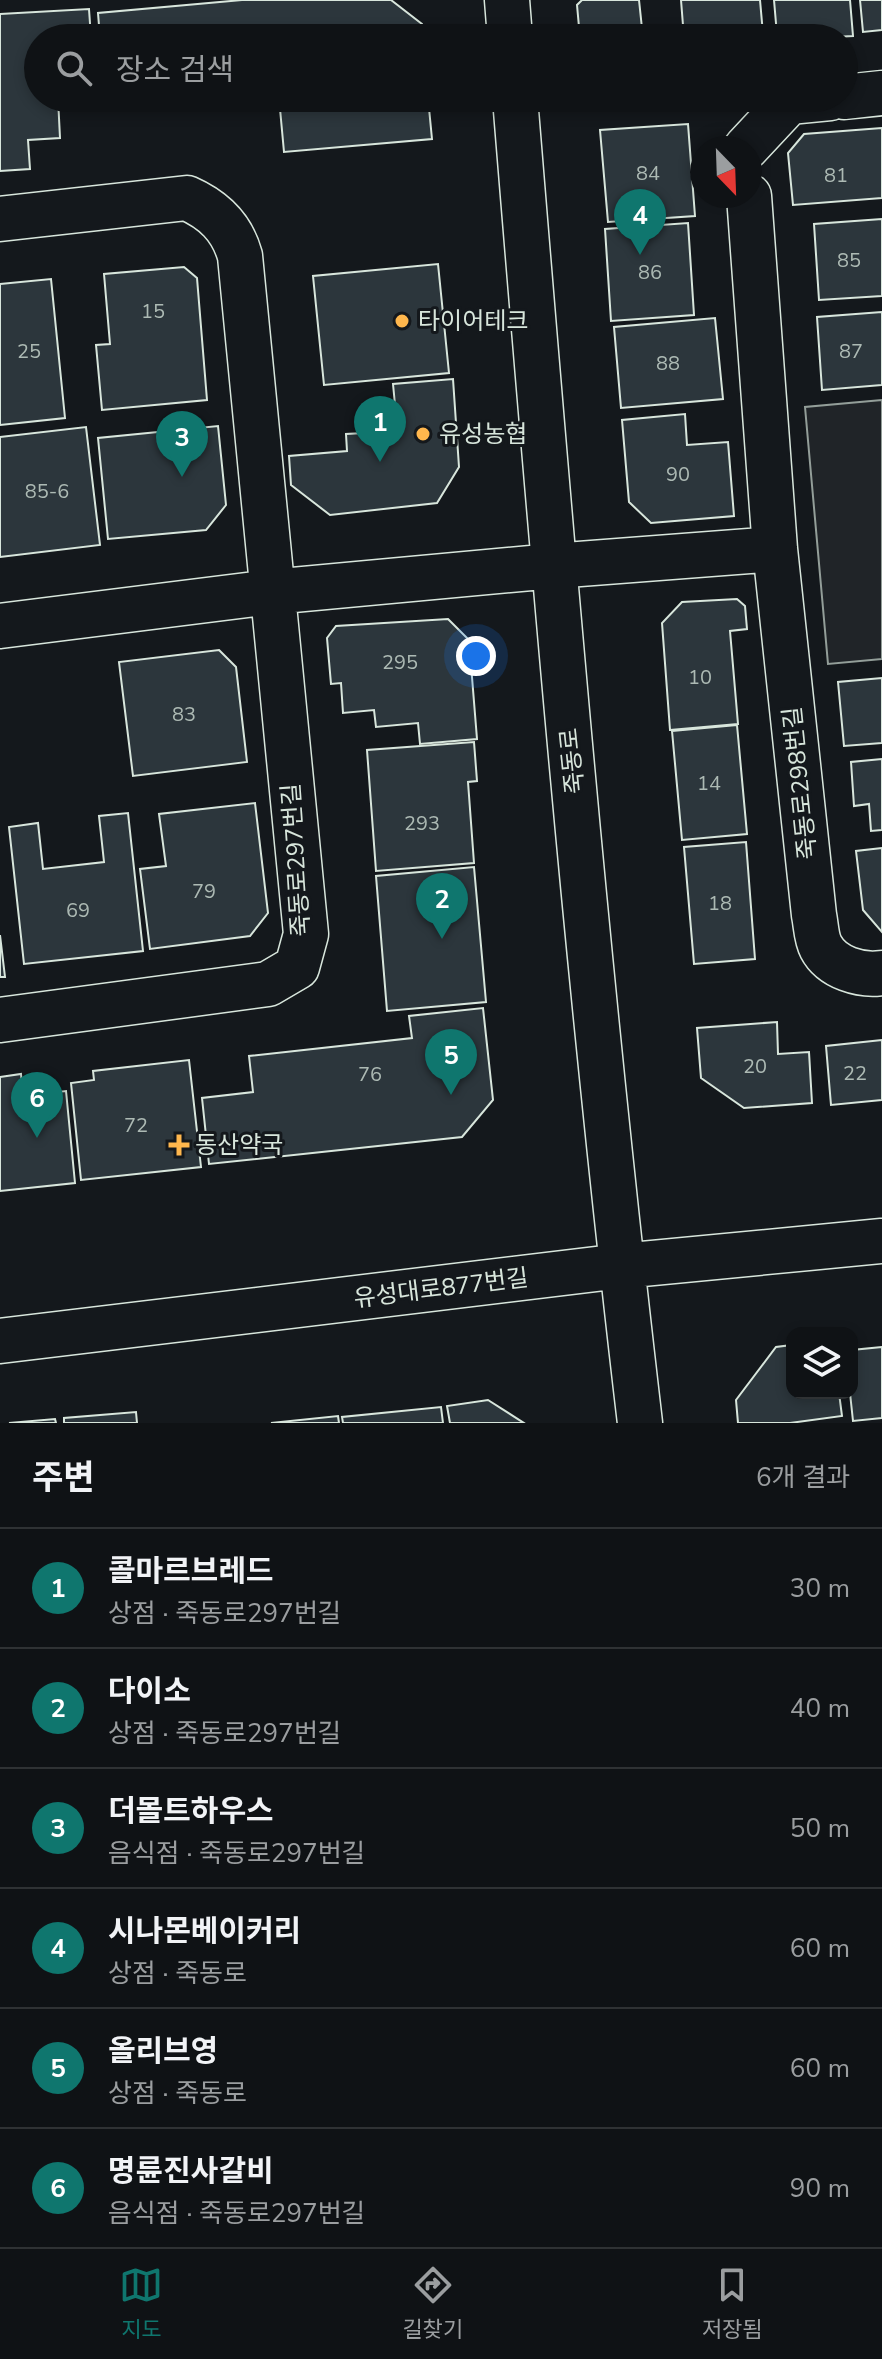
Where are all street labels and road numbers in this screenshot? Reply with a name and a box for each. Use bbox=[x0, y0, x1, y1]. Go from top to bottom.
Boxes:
street label: 죽동로298번길 bbox=[776, 705, 824, 861]
street label: 죽동로 bbox=[553, 726, 591, 796]
street label: 죽동로297번길 bbox=[275, 782, 317, 938]
street label: 유성대로877번길 bbox=[352, 1261, 530, 1315]

